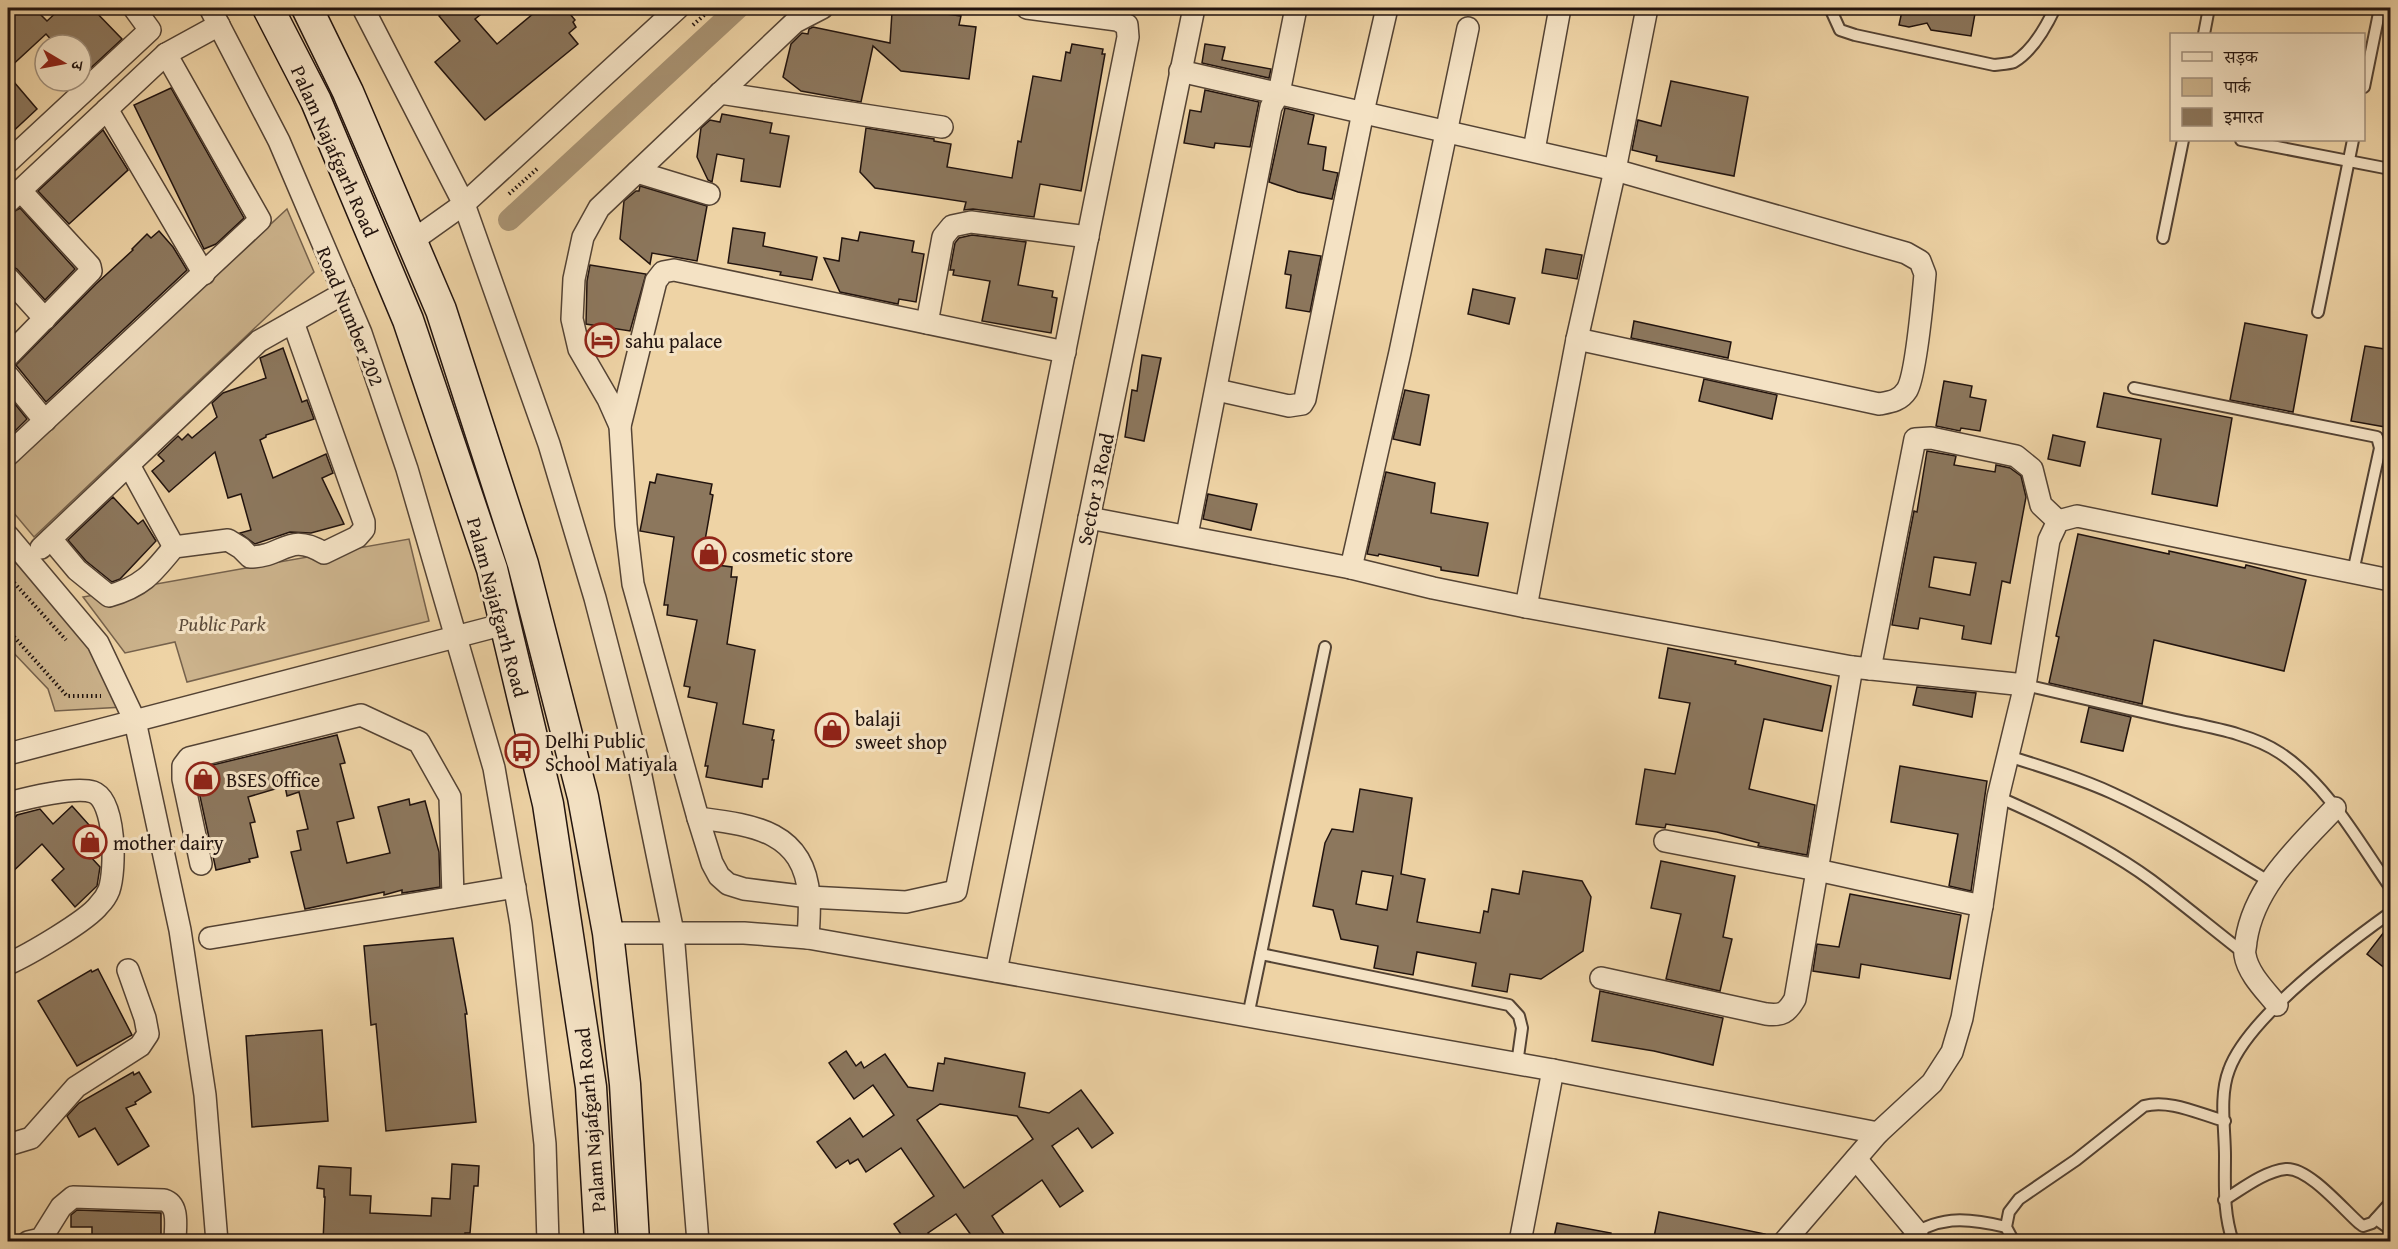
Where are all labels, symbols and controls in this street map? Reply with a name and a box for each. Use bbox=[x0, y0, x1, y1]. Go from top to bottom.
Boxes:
north arrow bbox=[33, 33, 93, 93]
legend bbox=[2170, 33, 2365, 141]
text: सड़क bbox=[2223, 43, 2259, 70]
text: उ bbox=[65, 59, 90, 74]
street label: Palam Najafgarh Road bbox=[284, 61, 386, 242]
text: पार्क bbox=[2223, 73, 2252, 100]
text: इमारत bbox=[2223, 103, 2264, 130]
street label: Road Number 202 bbox=[310, 242, 392, 390]
hotel icon: sahu palace bbox=[584, 322, 620, 358]
place label: sahu palace bbox=[625, 326, 722, 355]
street label: Sector 3 Road bbox=[1069, 430, 1121, 548]
street label: Palam Najafgarh Road bbox=[460, 514, 536, 700]
shop icon: cosmetic store bbox=[691, 536, 727, 572]
place label: cosmetic store bbox=[732, 540, 853, 569]
park label: Public Park bbox=[177, 609, 266, 638]
place label: balaji sweet shop bbox=[855, 704, 947, 756]
shop icon: balaji sweet shop bbox=[814, 712, 850, 748]
place label: Delhi Public School Matiyala bbox=[545, 726, 678, 778]
bus stop icon: Delhi Public School Matiyala bbox=[504, 733, 540, 769]
shop icon: BSES Office bbox=[185, 761, 221, 797]
place label: BSES Office bbox=[226, 765, 320, 794]
shop icon: mother dairy bbox=[72, 824, 108, 860]
place label: mother dairy bbox=[113, 828, 224, 857]
street label: Palam Najafgarh Road bbox=[567, 1026, 613, 1213]

